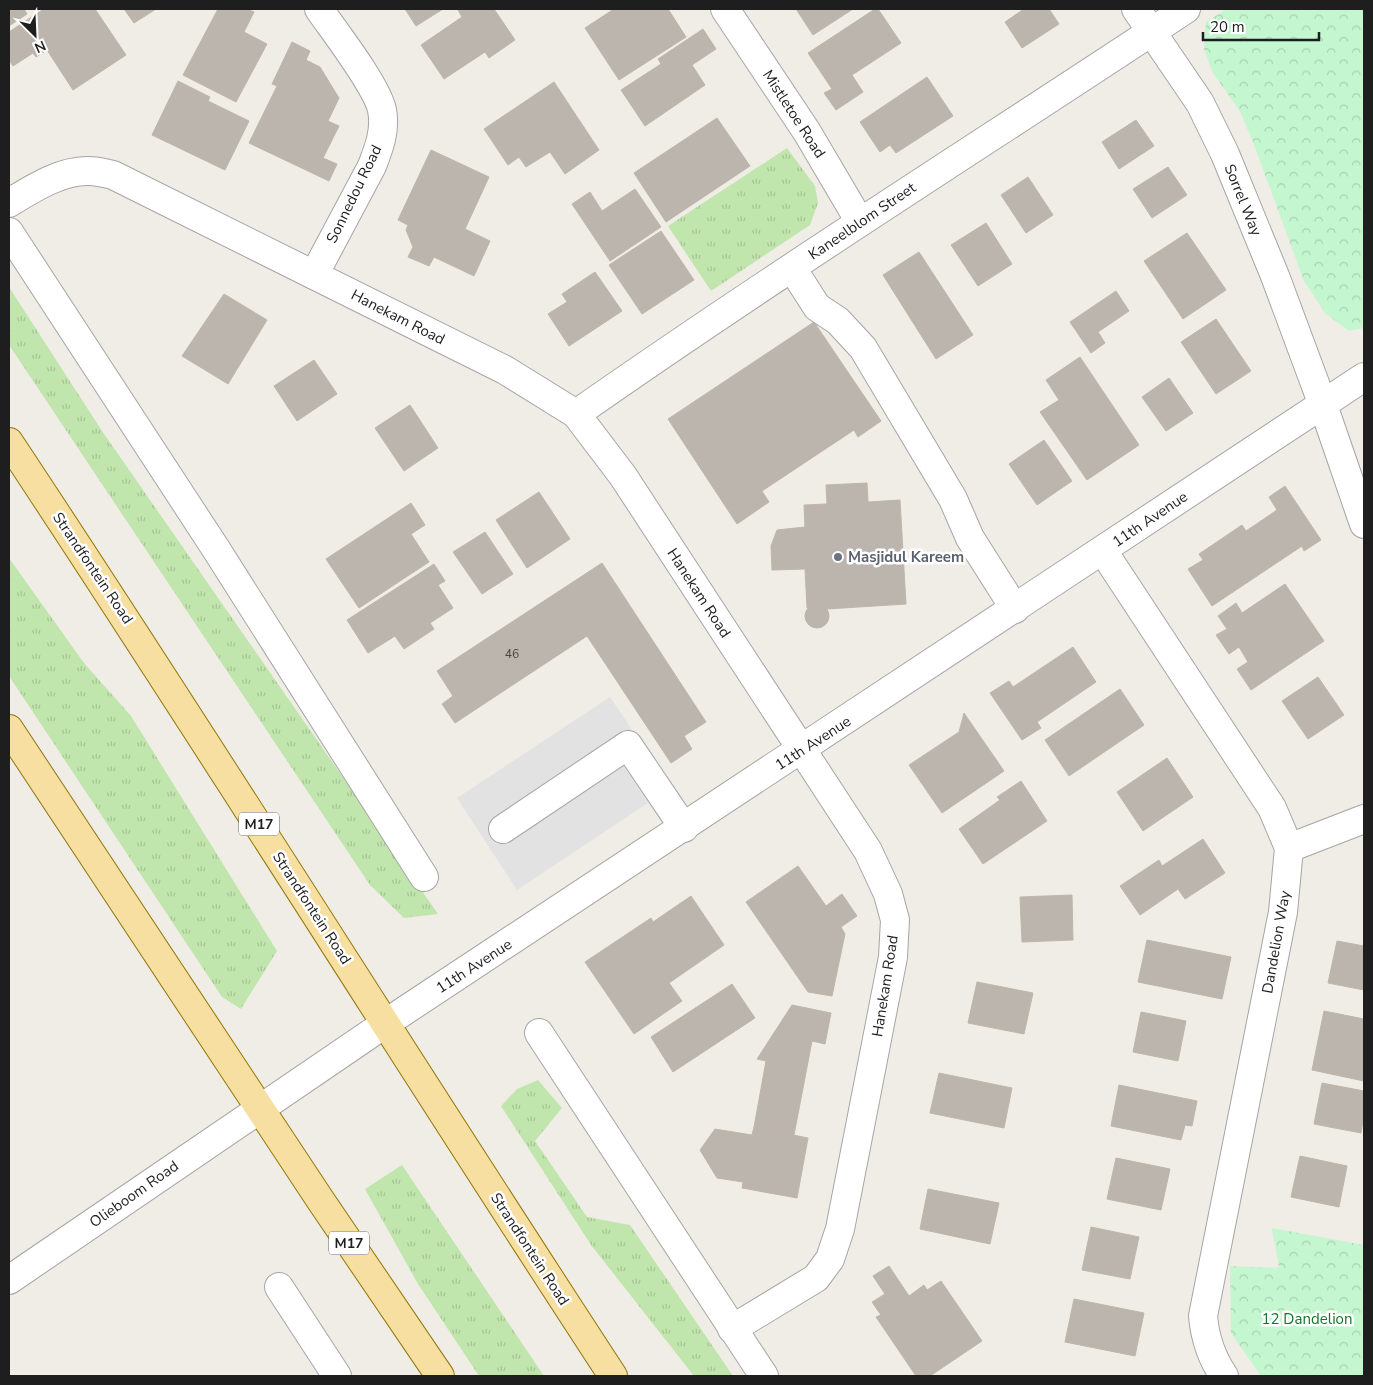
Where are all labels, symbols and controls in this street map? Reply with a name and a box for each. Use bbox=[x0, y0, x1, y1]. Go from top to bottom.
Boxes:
north arrow bbox=[10, 10, 60, 60]
scale bar bbox=[1203, 10, 1319, 42]
text: 20 m bbox=[1210, 17, 1245, 37]
text: N bbox=[31, 36, 49, 57]
street label: Mistletoe Road bbox=[758, 66, 830, 162]
street label: Sonnedou Road bbox=[322, 142, 386, 246]
street label: Sorrel Way bbox=[1220, 161, 1267, 239]
street label: Kaneelblom Street bbox=[804, 177, 920, 264]
street label: Hanekam Road bbox=[348, 285, 448, 349]
street label: 11th Avenue bbox=[1108, 486, 1192, 552]
street label: Strandfontein Road bbox=[48, 508, 138, 628]
street label: Hanekam Road bbox=[663, 544, 735, 642]
place label: Masjidul Kareem bbox=[848, 547, 964, 567]
marker: Masjidul Kareem bbox=[832, 551, 844, 563]
house number: 46 bbox=[505, 646, 519, 662]
street label: 11th Avenue bbox=[771, 711, 855, 775]
road number: M17 bbox=[239, 812, 279, 836]
street label: Strandfontein Road bbox=[268, 848, 356, 968]
street label: Dandelion Way bbox=[1257, 889, 1295, 995]
street label: 11th Avenue bbox=[432, 934, 516, 998]
street label: Hanekam Road bbox=[867, 934, 903, 1038]
street label: Olieboom Road bbox=[85, 1156, 183, 1232]
street label: Strandfontein Road bbox=[486, 1189, 574, 1309]
road number: M17 bbox=[329, 1232, 369, 1254]
park label: 12 Dandelion bbox=[1262, 1309, 1352, 1329]

